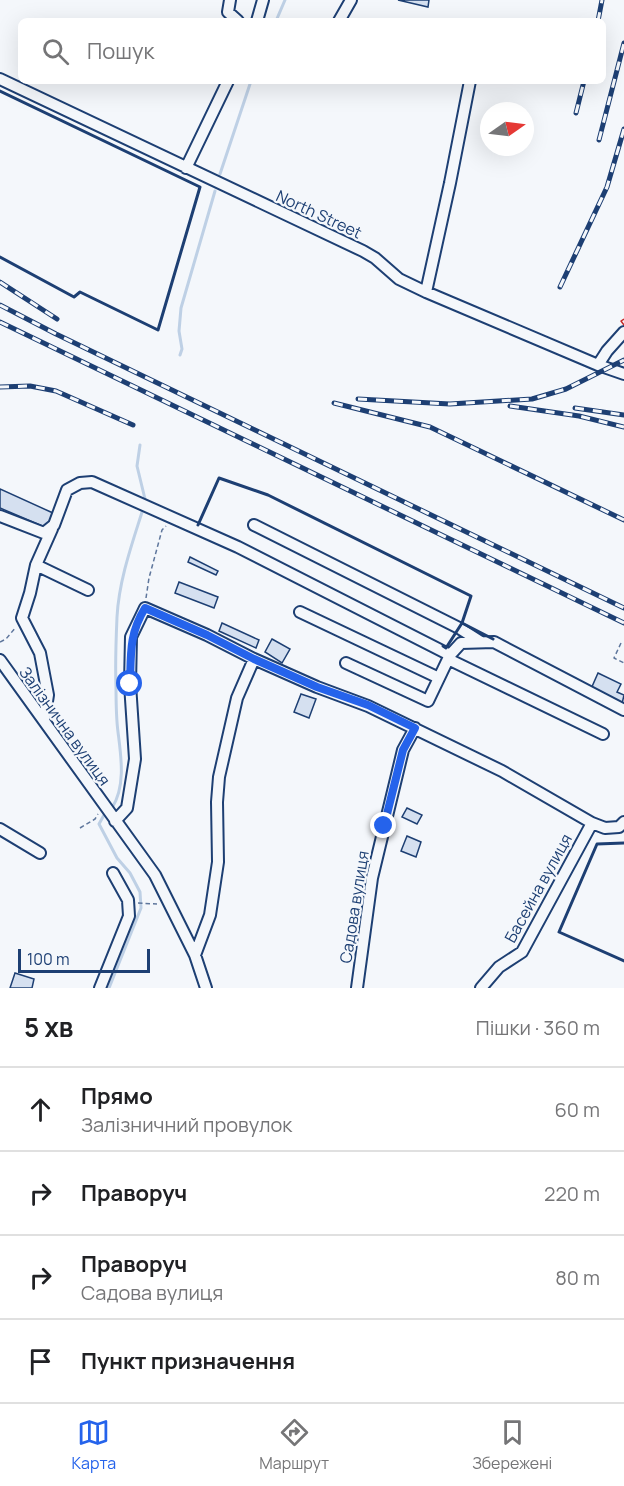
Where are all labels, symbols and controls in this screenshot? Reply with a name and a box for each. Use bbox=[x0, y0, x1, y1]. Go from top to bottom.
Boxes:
search box bbox=[18, 18, 606, 84]
icon: search bbox=[39, 35, 72, 68]
text: Пошук bbox=[87, 36, 154, 66]
north arrow bbox=[480, 102, 534, 156]
street label: North Street bbox=[273, 185, 365, 243]
street label: Залізнична вулиця bbox=[14, 662, 116, 790]
route start bbox=[116, 670, 142, 696]
route end bbox=[370, 812, 396, 838]
street label: Басейна вулиця bbox=[499, 830, 577, 946]
street label: Садова вулиця bbox=[334, 849, 374, 965]
scale bar bbox=[18, 946, 150, 974]
text: 100 m bbox=[27, 948, 70, 970]
text: 5 хв bbox=[24, 1009, 73, 1045]
text: Пішки · 360 m bbox=[476, 1014, 600, 1041]
text: Прямо bbox=[81, 1081, 153, 1111]
icon: ahead bbox=[24, 1093, 57, 1126]
text: 60 m bbox=[554, 1096, 600, 1123]
text: Залізничний провулок bbox=[81, 1111, 292, 1138]
icon: right bbox=[24, 1177, 57, 1210]
text: Праворуч bbox=[81, 1178, 187, 1208]
text: 220 m bbox=[544, 1180, 600, 1207]
text: Праворуч bbox=[81, 1249, 187, 1279]
icon: right bbox=[24, 1261, 57, 1294]
text: 80 m bbox=[555, 1264, 600, 1291]
text: Садова вулиця bbox=[81, 1279, 223, 1306]
icon: arrive bbox=[24, 1345, 57, 1378]
text: Пункт призначення bbox=[81, 1346, 295, 1376]
tab: Карта bbox=[72, 1416, 116, 1474]
tab: Маршрут bbox=[259, 1416, 329, 1474]
tab: Збережені bbox=[472, 1416, 552, 1474]

